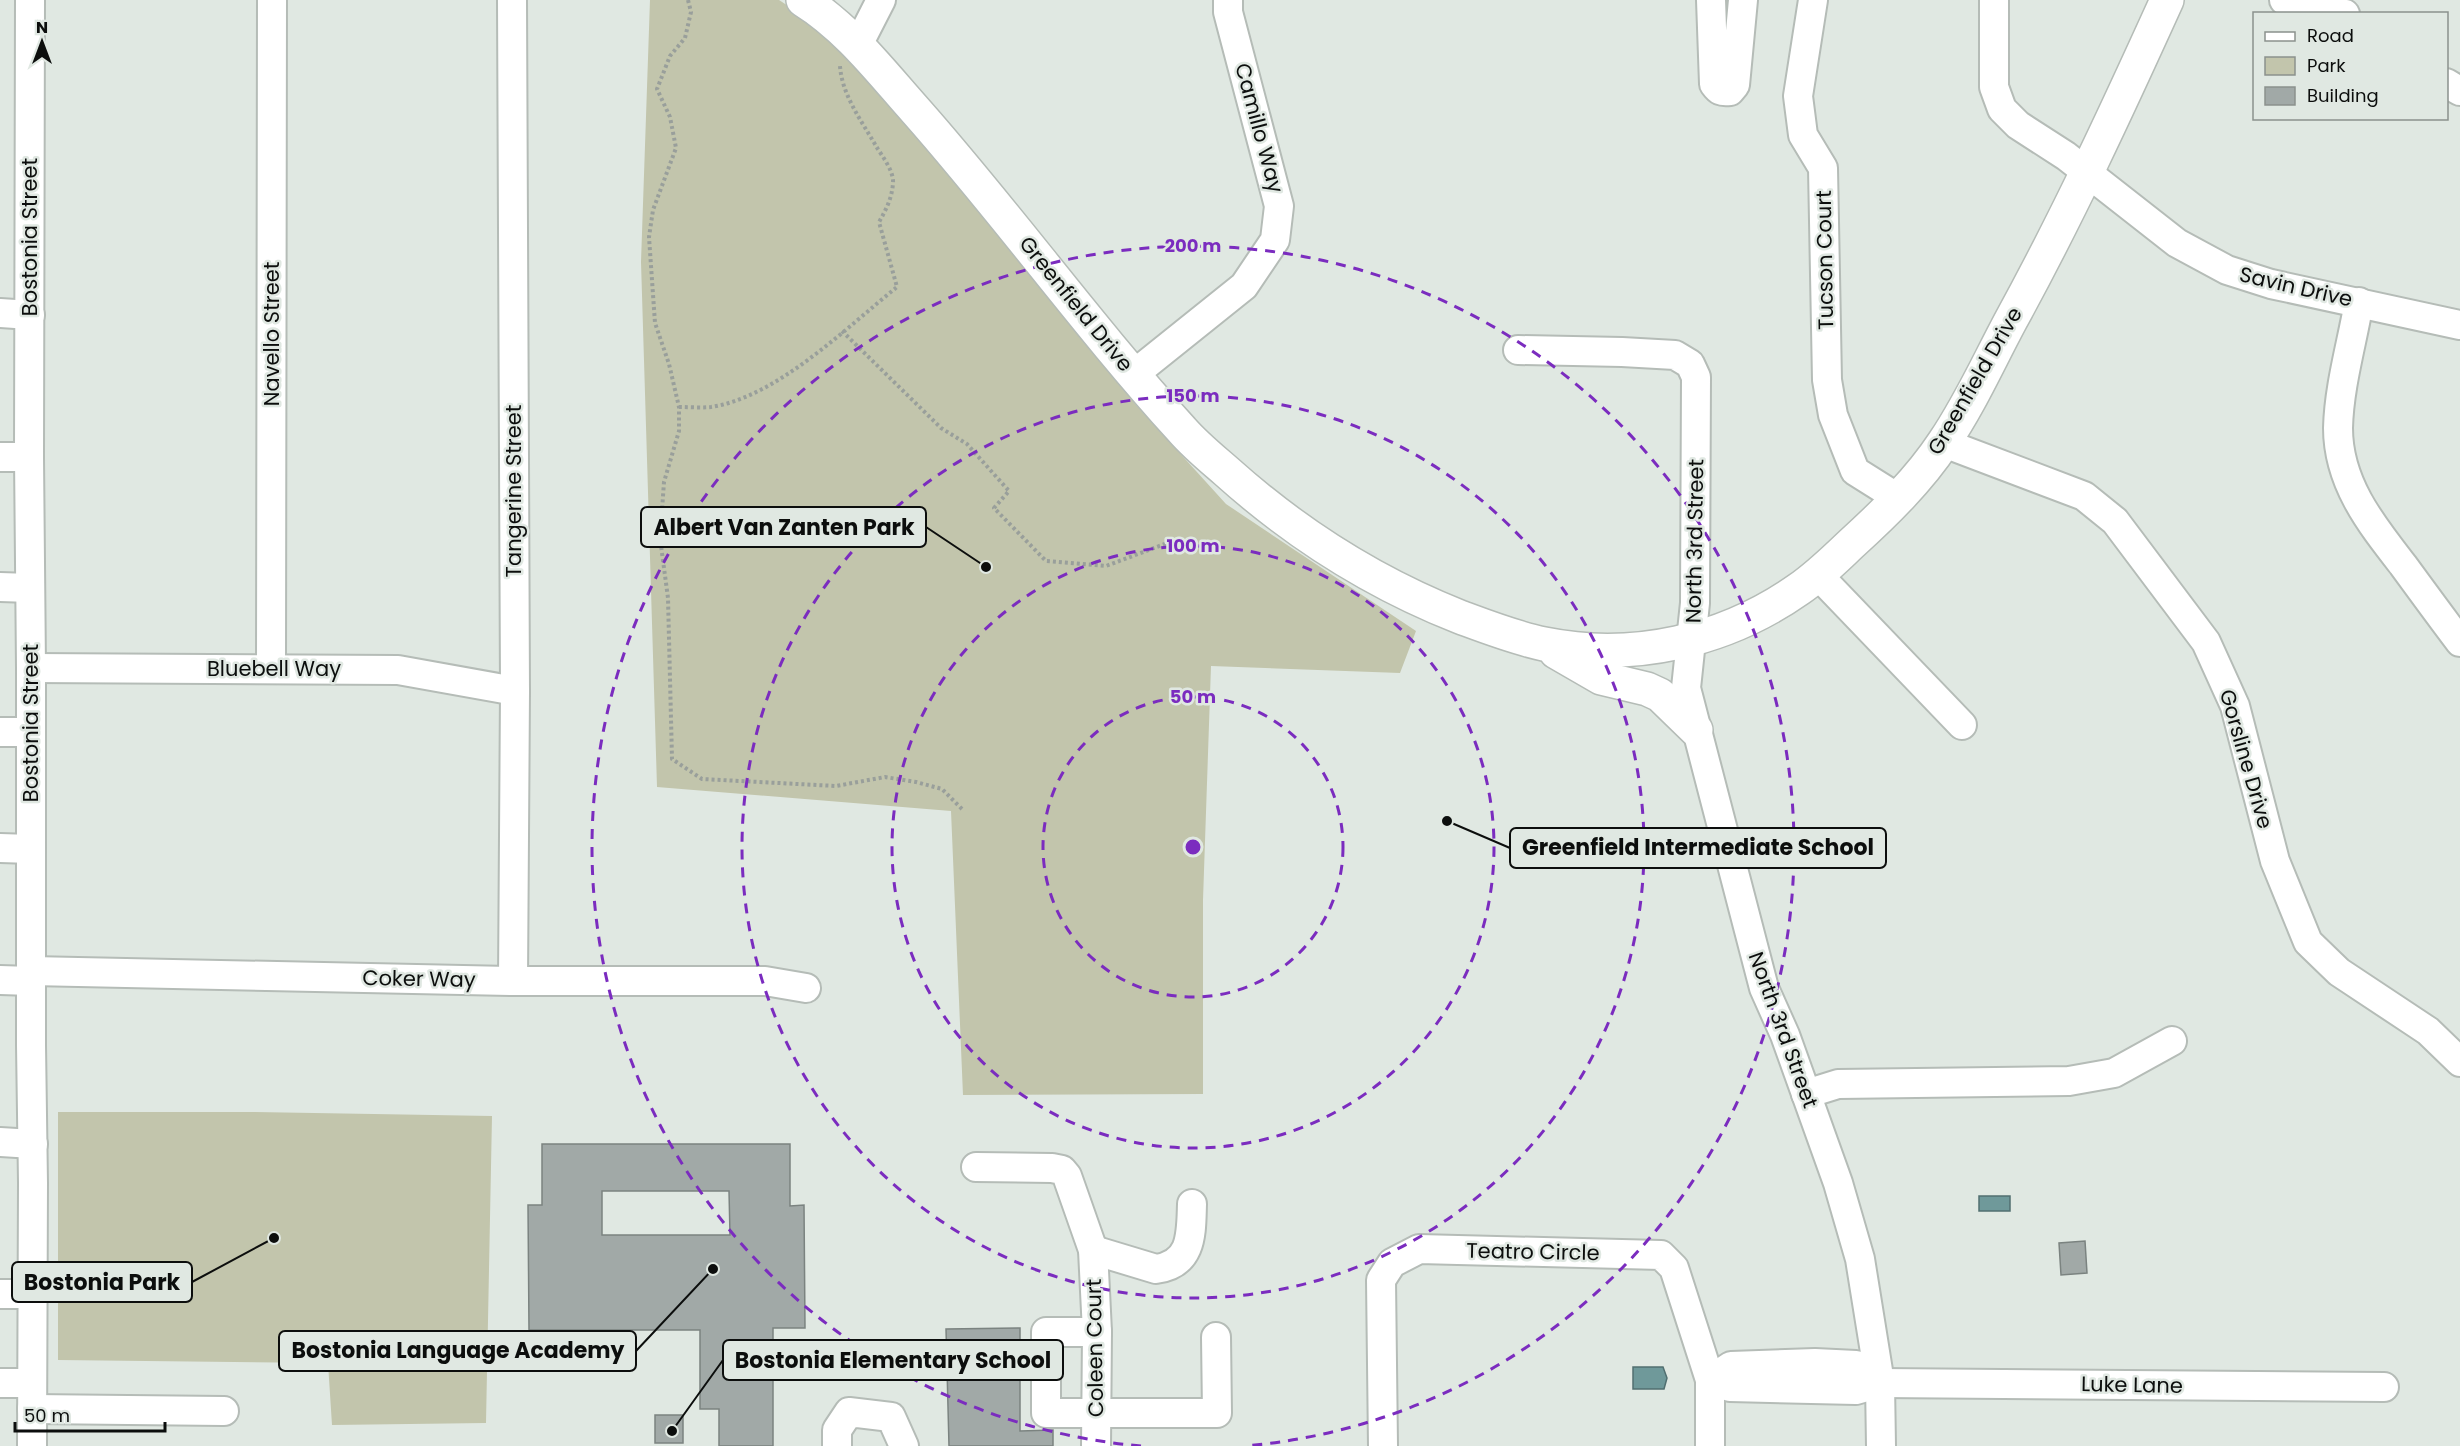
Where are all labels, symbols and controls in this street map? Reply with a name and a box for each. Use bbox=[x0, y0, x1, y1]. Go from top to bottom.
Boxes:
north arrow bbox=[12, 12, 72, 72]
legend bbox=[2253, 12, 2448, 120]
text: N bbox=[36, 16, 48, 39]
text: Road bbox=[2307, 23, 2354, 48]
text: Park bbox=[2307, 53, 2346, 78]
street label: Camillo Way bbox=[1228, 60, 1291, 196]
text: Building bbox=[2307, 83, 2379, 108]
street label: Bostonia Street bbox=[15, 158, 44, 316]
street label: Tucson Court bbox=[1809, 190, 1840, 330]
street label: Greenfield Drive bbox=[1013, 230, 1140, 377]
text: 200 m bbox=[1165, 233, 1221, 258]
street label: Savin Drive bbox=[2237, 259, 2355, 314]
street label: Navello Street bbox=[257, 262, 286, 406]
street label: Greenfield Drive bbox=[1920, 301, 2029, 460]
text: 150 m bbox=[1166, 383, 1220, 408]
street label: Tangerine Street bbox=[499, 405, 528, 577]
street label: North 3rd Street bbox=[1679, 459, 1710, 623]
callout: Albert Van Zanten Park bbox=[641, 507, 926, 547]
text: Albert Van Zanten Park bbox=[653, 512, 915, 543]
text: 100 m bbox=[1166, 533, 1220, 558]
street label: Bostonia Street bbox=[16, 644, 45, 802]
street label: Bluebell Way bbox=[207, 654, 341, 683]
text: 50 m bbox=[1170, 684, 1216, 709]
street label: Gorsline Drive bbox=[2213, 686, 2280, 832]
callout: Greenfield Intermediate School bbox=[1510, 828, 1886, 868]
text: Greenfield Intermediate School bbox=[1522, 832, 1874, 863]
centre of rings bbox=[1183, 837, 1203, 857]
street label: North 3rd Street bbox=[1742, 948, 1825, 1112]
street label: Coker Way bbox=[362, 963, 476, 994]
street label: Teatro Circle bbox=[1466, 1236, 1600, 1267]
callout: Bostonia Park bbox=[12, 1262, 192, 1302]
text: Bostonia Park bbox=[24, 1267, 181, 1298]
street label: Coleen Court bbox=[1079, 1279, 1110, 1417]
callout: Bostonia Language Academy bbox=[279, 1331, 636, 1371]
text: Bostonia Language Academy bbox=[292, 1335, 625, 1366]
callout: Bostonia Elementary School bbox=[723, 1340, 1063, 1380]
text: Bostonia Elementary School bbox=[735, 1345, 1051, 1376]
street label: Luke Lane bbox=[2081, 1369, 2183, 1400]
scale bar bbox=[15, 1395, 165, 1433]
text: 50 m bbox=[24, 1403, 70, 1428]

